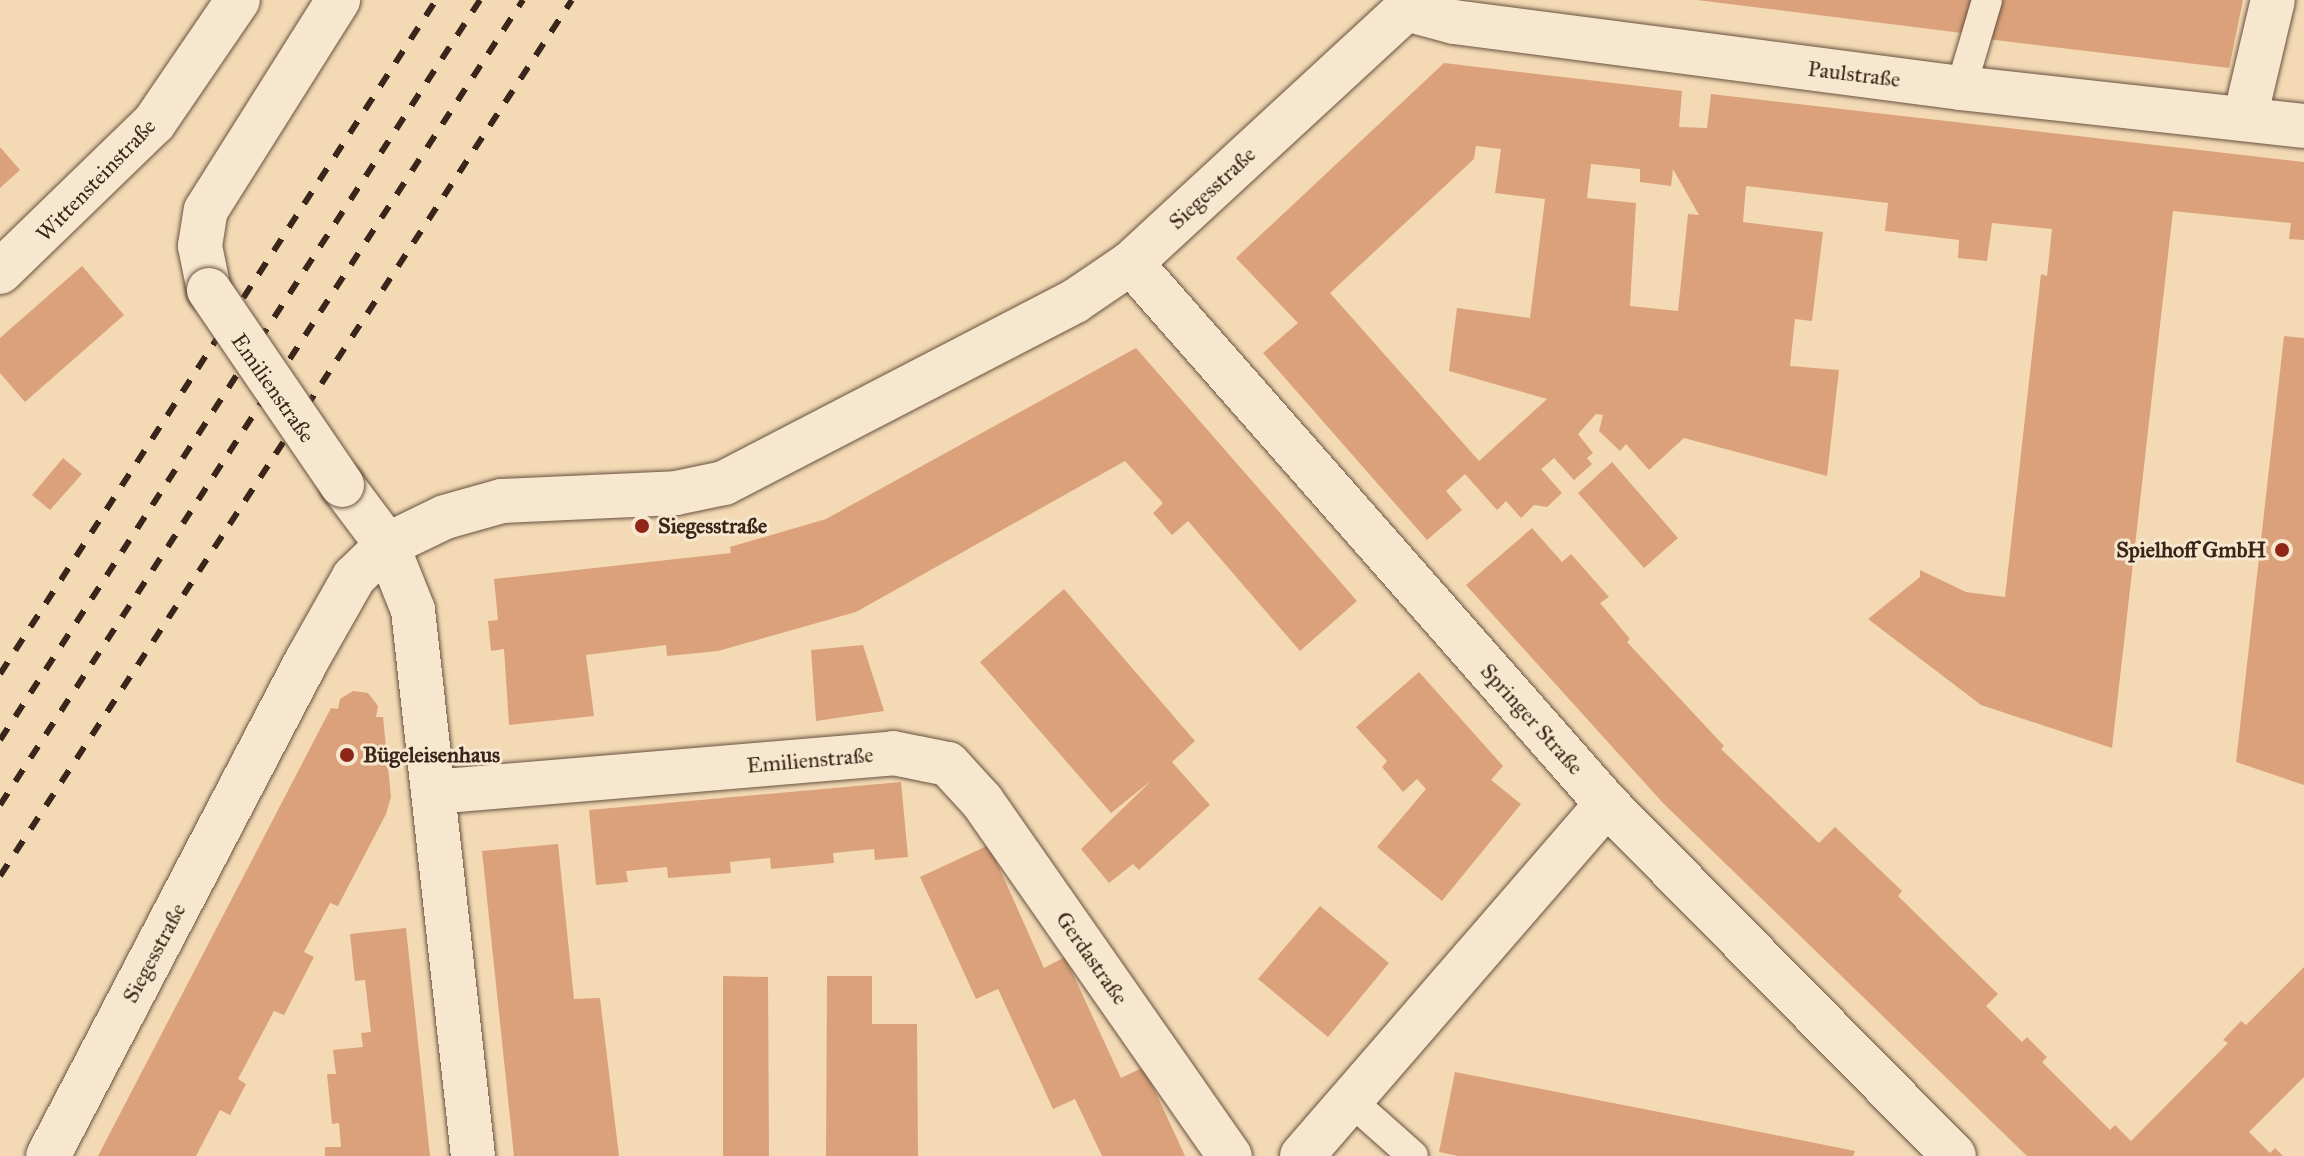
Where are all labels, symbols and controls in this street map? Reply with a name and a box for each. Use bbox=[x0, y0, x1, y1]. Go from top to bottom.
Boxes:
street label: Paulstraße bbox=[1806, 55, 1902, 93]
street label: Wittensteinstraße bbox=[31, 113, 161, 247]
street label: Siegesstraße bbox=[1163, 141, 1261, 235]
street label: Emilienstraße bbox=[226, 328, 320, 448]
place label: Siegesstraße bbox=[658, 513, 767, 539]
marker: Siegesstraße bbox=[633, 517, 651, 535]
place label: Spielhoff GmbH bbox=[2116, 537, 2266, 563]
marker: Spielhoff GmbH bbox=[2273, 541, 2291, 559]
street label: Springer Straße bbox=[1475, 658, 1589, 780]
street label: Emilienstraße bbox=[746, 741, 874, 779]
place label: Bügeleisenhaus bbox=[363, 742, 500, 768]
marker: Bügeleisenhaus bbox=[338, 746, 356, 764]
street label: Siegesstraße bbox=[117, 899, 191, 1007]
street label: Gerdastraße bbox=[1050, 906, 1134, 1010]

